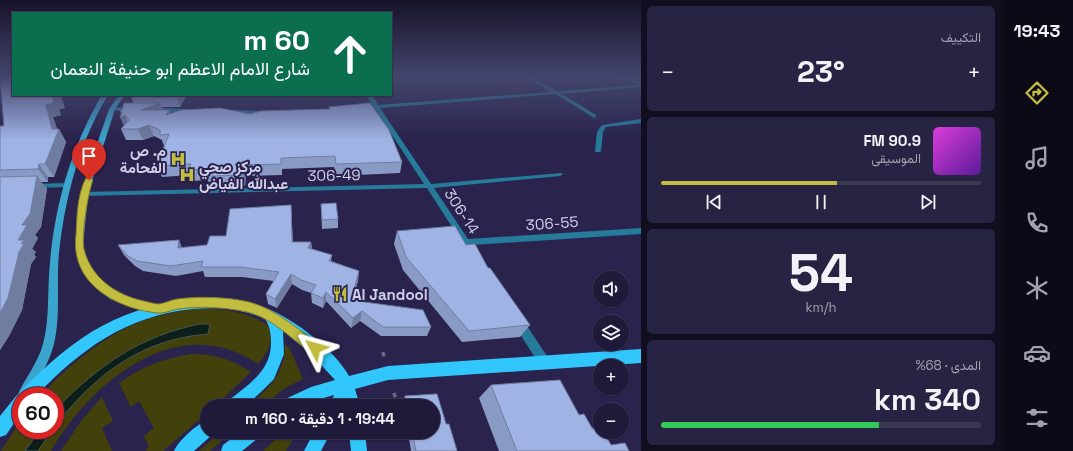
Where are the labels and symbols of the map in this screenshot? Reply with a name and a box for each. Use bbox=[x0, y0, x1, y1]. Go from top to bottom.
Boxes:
pin bbox=[72, 139, 106, 180]
place label: م. ص الفحامة bbox=[120, 141, 166, 177]
hospital icon: م. ص الفحامة bbox=[169, 150, 187, 168]
place label: مركز صحي عبدالله الفياض bbox=[199, 157, 288, 193]
street label: 306-49 bbox=[307, 165, 361, 185]
hospital icon: مركز صحي عبدالله الفياض bbox=[178, 166, 196, 184]
street label: 306-14 bbox=[440, 185, 484, 237]
street label: 306-55 bbox=[525, 212, 579, 234]
restaurant icon: Al Jandool bbox=[331, 285, 349, 303]
place label: Al Jandool bbox=[352, 285, 428, 304]
position arrow bbox=[294, 327, 336, 369]
speed limit sign: 60 bbox=[12, 387, 64, 439]

